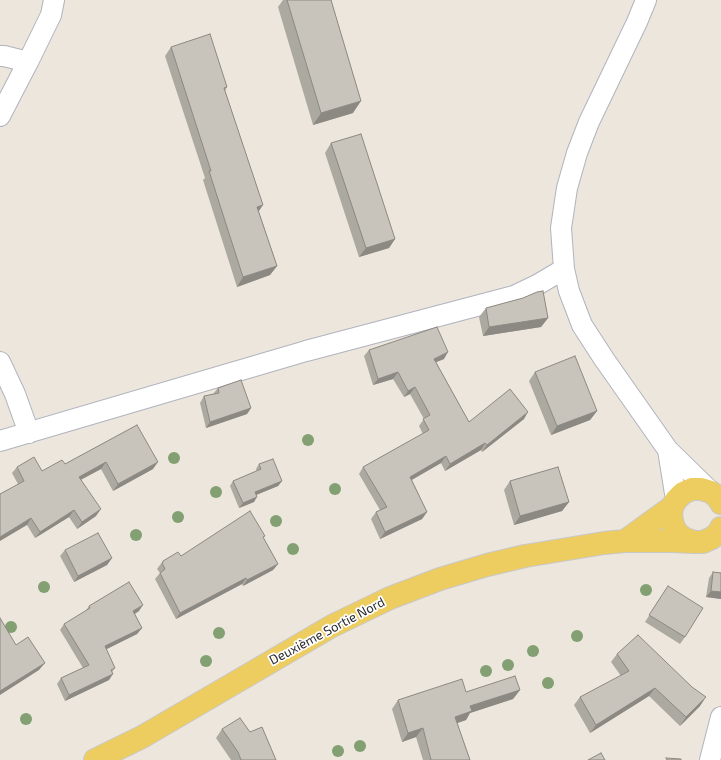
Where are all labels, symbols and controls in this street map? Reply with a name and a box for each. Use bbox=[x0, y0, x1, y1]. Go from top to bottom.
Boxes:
street label: Deuxième Sortie Nord bbox=[267, 594, 387, 668]

